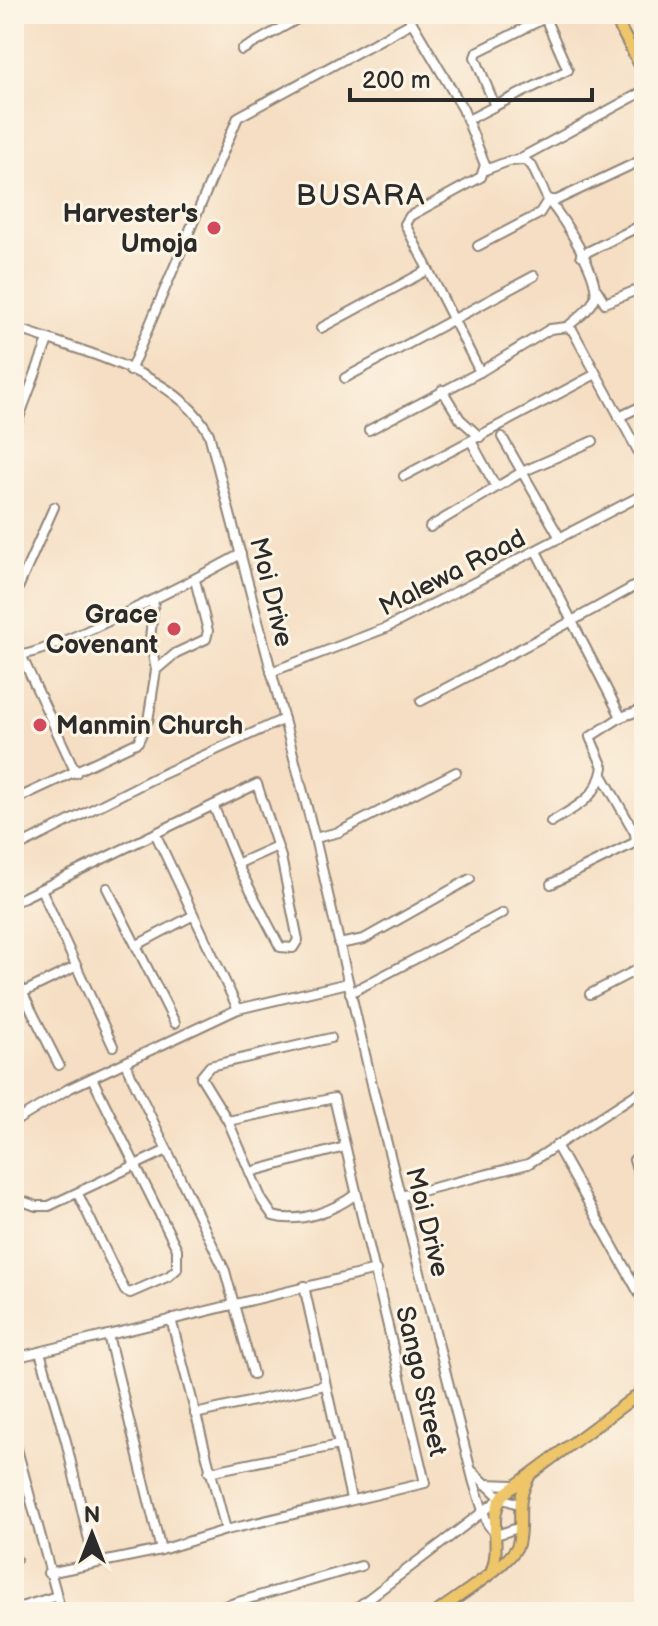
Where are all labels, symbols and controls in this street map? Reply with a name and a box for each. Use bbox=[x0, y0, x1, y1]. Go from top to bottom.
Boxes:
scale bar bbox=[350, 52, 592, 102]
text: 200 m bbox=[362, 66, 431, 95]
district label: BUSARA bbox=[296, 178, 426, 214]
place label: Harvester's Umoja bbox=[63, 199, 198, 260]
marker: Harvester's Umoja bbox=[205, 219, 223, 237]
street label: Malewa Road bbox=[374, 523, 531, 623]
street label: Moi Drive bbox=[242, 535, 299, 650]
place label: Grace Covenant bbox=[46, 600, 158, 661]
marker: Grace Covenant bbox=[165, 620, 183, 638]
place label: Manmin Church bbox=[56, 711, 243, 742]
marker: Manmin Church bbox=[31, 716, 49, 734]
street label: Moi Drive bbox=[398, 1165, 455, 1280]
street label: Sango Street bbox=[388, 1303, 453, 1459]
north arrow bbox=[52, 1494, 132, 1574]
text: N bbox=[84, 1502, 100, 1529]

